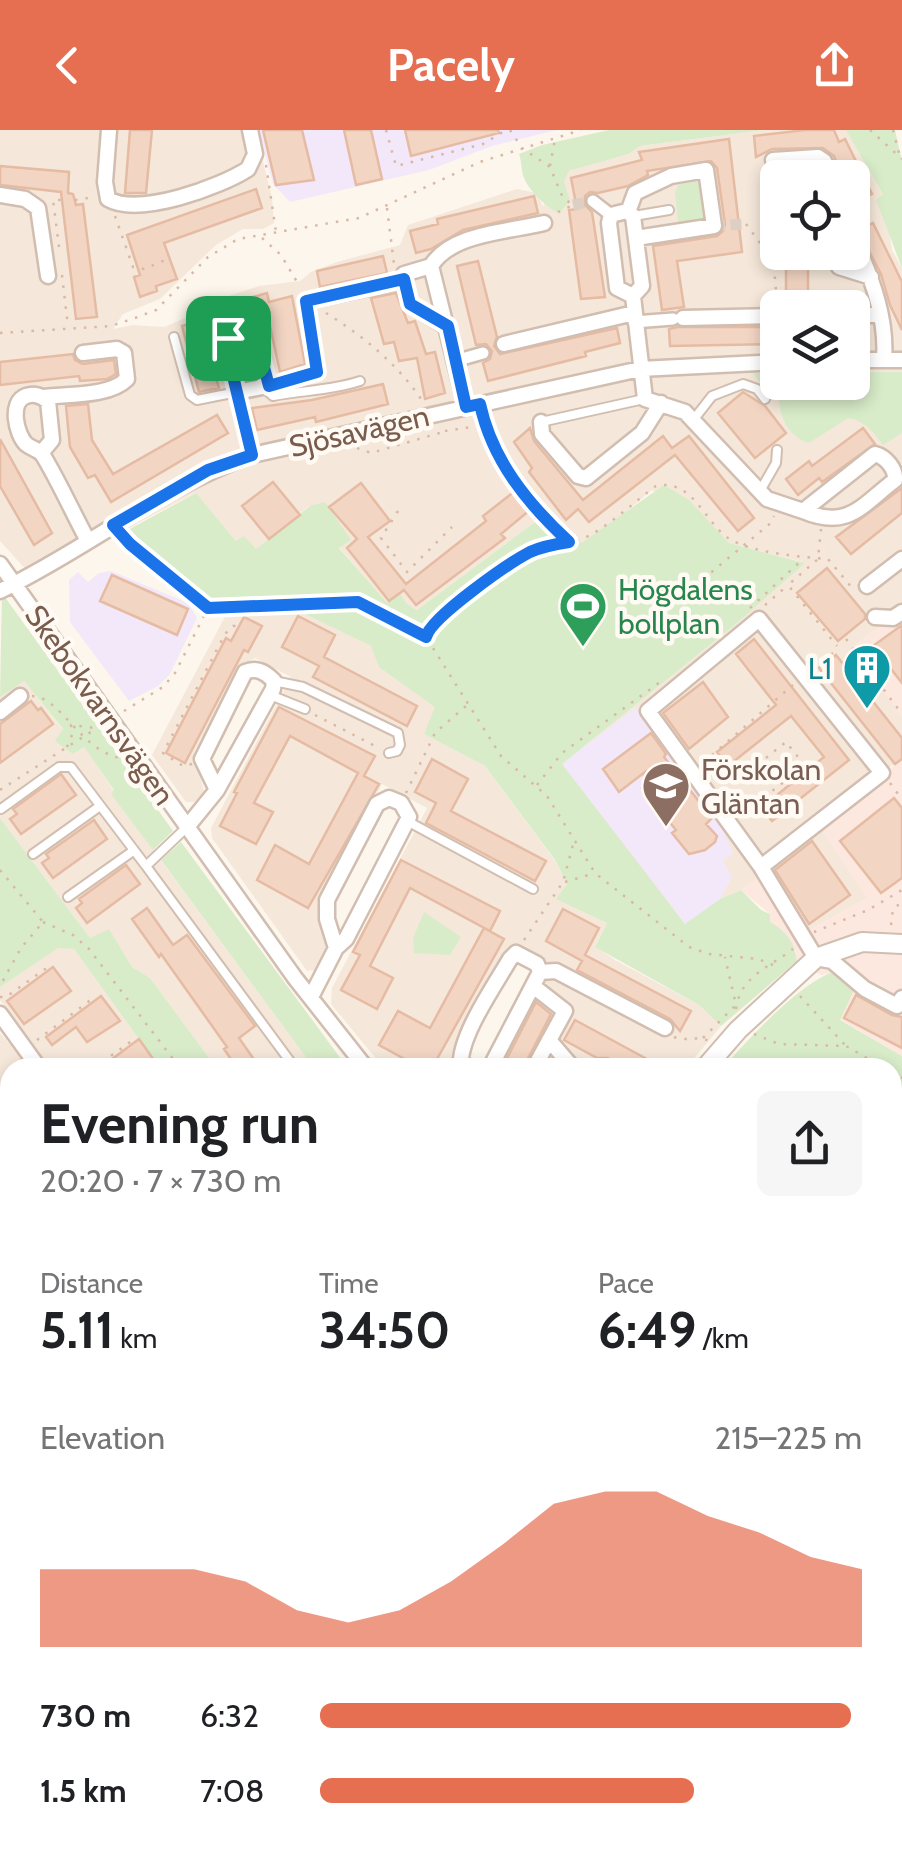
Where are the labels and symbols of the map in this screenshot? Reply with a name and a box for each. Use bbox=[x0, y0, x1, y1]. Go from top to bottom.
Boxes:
pin bbox=[186, 296, 271, 381]
street label: Sjösavägen bbox=[285, 397, 433, 465]
place label: Högdalens bollplan bbox=[618, 571, 753, 642]
sports icon: Högdalens bollplan bbox=[557, 580, 609, 648]
street label: Skebokvarnsvägen bbox=[17, 598, 183, 812]
building icon: L1 bbox=[841, 642, 893, 710]
place label: L1 bbox=[808, 650, 832, 687]
place label: Förskolan Gläntan bbox=[701, 751, 821, 822]
school or university icon: Förskolan Gläntan bbox=[640, 760, 692, 828]

